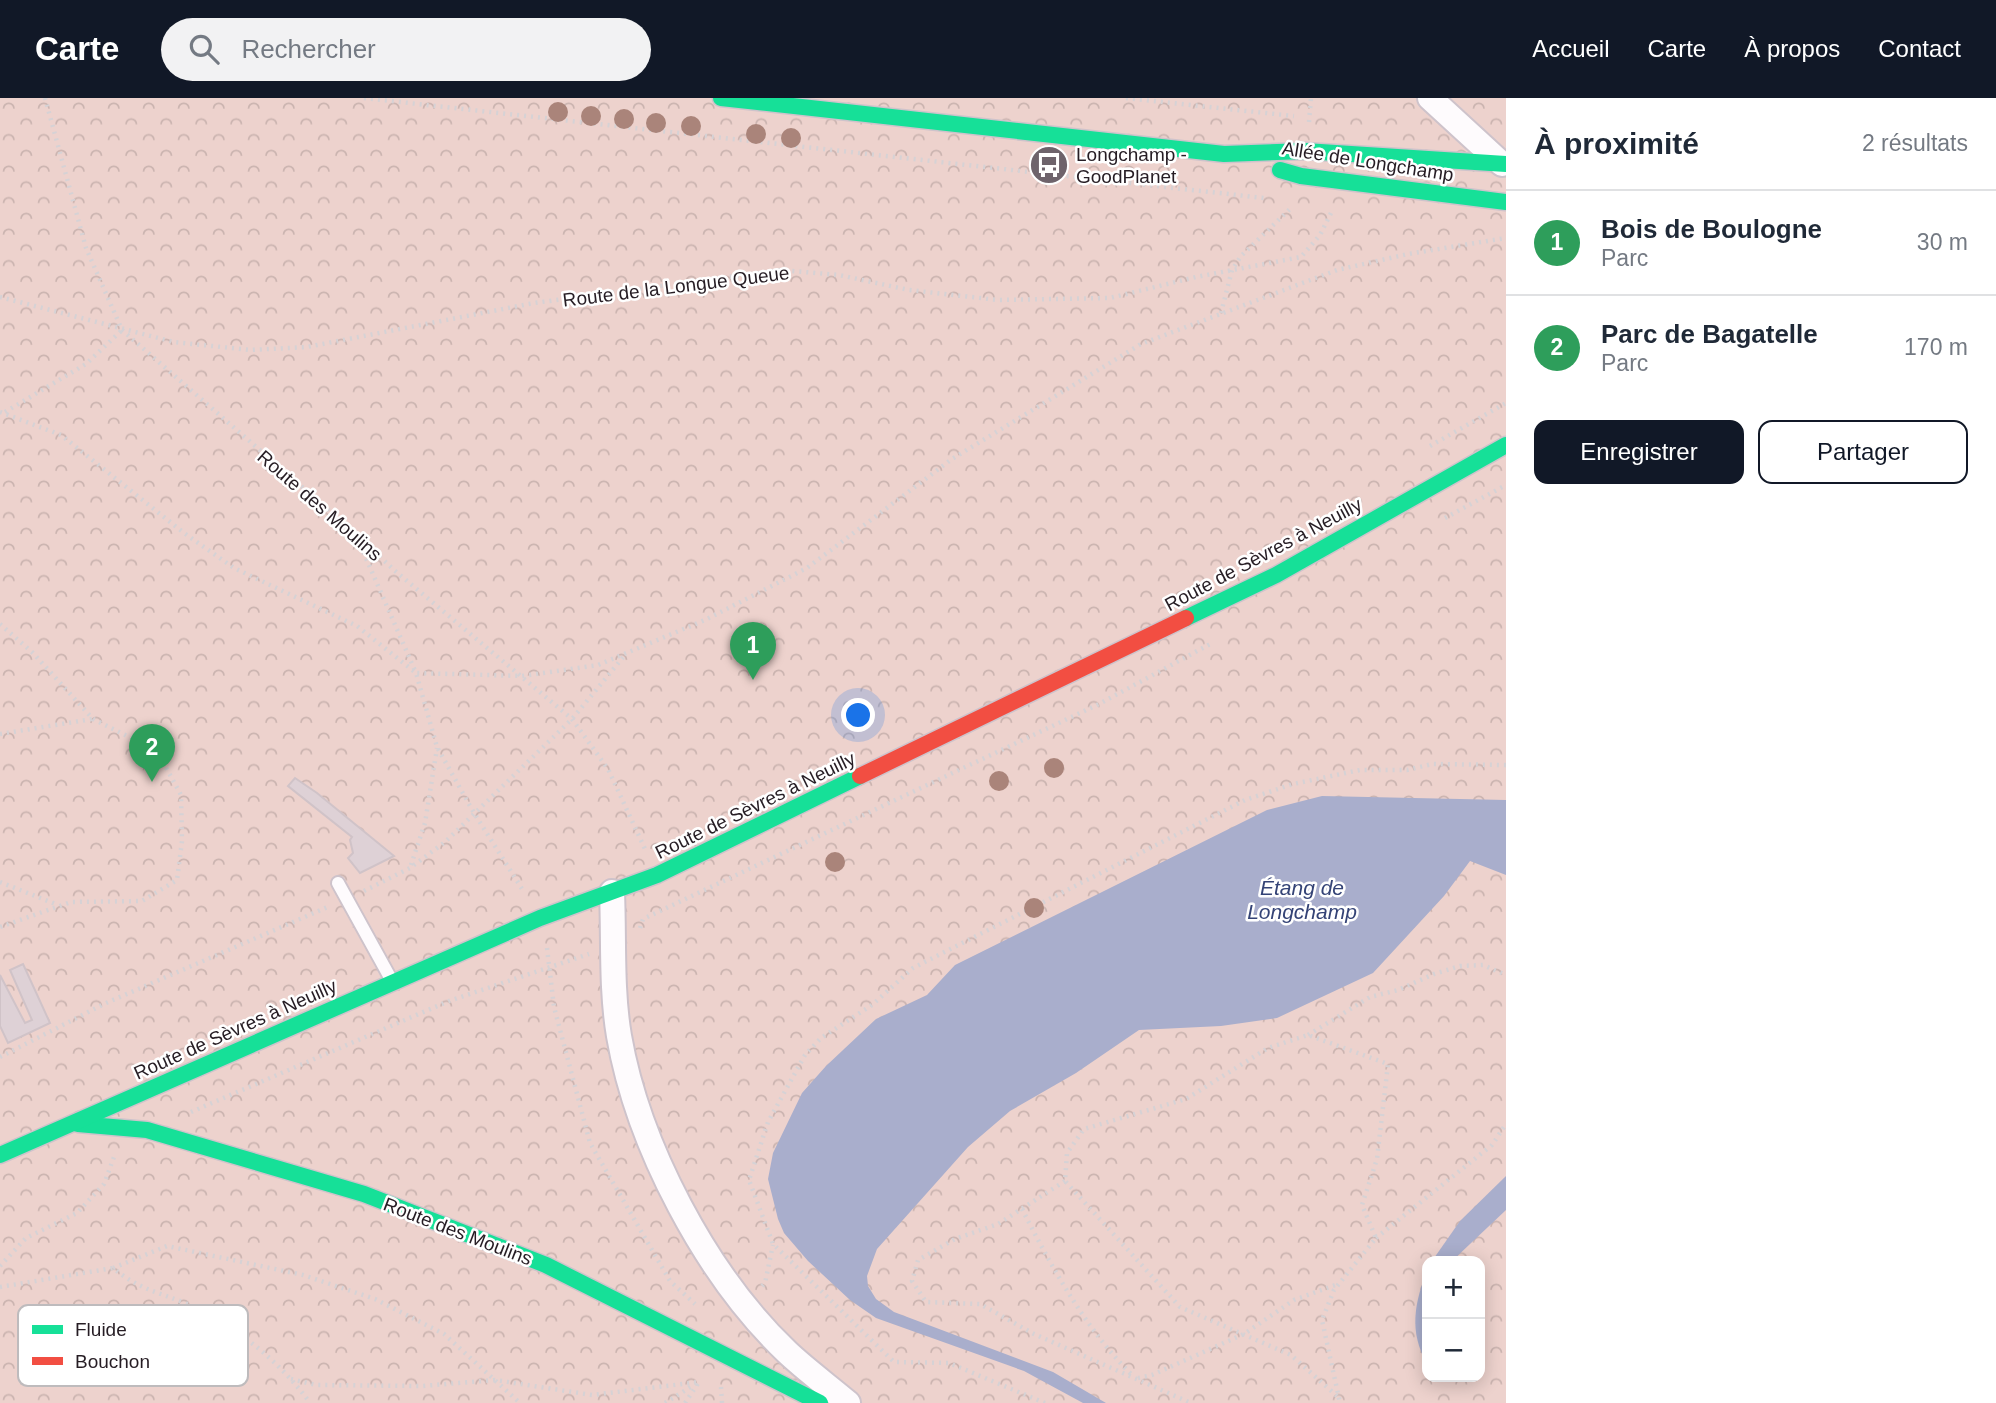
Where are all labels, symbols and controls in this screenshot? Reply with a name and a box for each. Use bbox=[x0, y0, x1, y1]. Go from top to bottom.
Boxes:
search box bbox=[161, 18, 651, 81]
text: Carte bbox=[35, 30, 119, 67]
icon: search bbox=[185, 30, 223, 68]
text: Rechercher bbox=[241, 34, 376, 64]
text: Accueil bbox=[1532, 35, 1610, 62]
text: Carte bbox=[1648, 35, 1706, 62]
text: À propos bbox=[1744, 35, 1840, 62]
text: Contact bbox=[1878, 35, 1961, 62]
text: À proximité bbox=[1534, 127, 1699, 160]
text: 2 résultats bbox=[1862, 130, 1968, 156]
street label: Allée de Longchamp bbox=[1281, 138, 1455, 185]
bus stop icon: Longchamp - GoodPlanet bbox=[1028, 144, 1070, 186]
place label: Longchamp - GoodPlanet bbox=[1076, 144, 1187, 187]
text: Bois de Boulogne bbox=[1601, 214, 1822, 244]
text: 1 bbox=[1551, 229, 1563, 255]
text: 30 m bbox=[1917, 229, 1968, 255]
text: Parc bbox=[1601, 245, 1648, 271]
street label: Route de la Longue Queue bbox=[562, 262, 791, 311]
text: Parc de Bagatelle bbox=[1601, 319, 1818, 349]
text: 2 bbox=[1551, 334, 1563, 360]
text: 170 m bbox=[1904, 334, 1968, 360]
text: Parc bbox=[1601, 350, 1648, 376]
button: Enregistrer bbox=[1534, 420, 1744, 484]
button: Partager bbox=[1758, 420, 1968, 484]
street label: Route des Moulins bbox=[253, 446, 386, 565]
street label: Route de Sèvres à Neuilly bbox=[1161, 493, 1366, 615]
pin: 1 bbox=[730, 622, 776, 680]
your location bbox=[841, 698, 875, 732]
pin: 2 bbox=[129, 724, 175, 782]
street label: Route de Sèvres à Neuilly bbox=[652, 748, 859, 863]
water label: Étang de Longchamp bbox=[1247, 876, 1357, 923]
street label: Route de Sèvres à Neuilly bbox=[131, 975, 340, 1084]
street label: Route des Moulins bbox=[381, 1193, 535, 1269]
map controls bbox=[1422, 1256, 1485, 1382]
button: + bbox=[1422, 1256, 1485, 1319]
legend bbox=[18, 1305, 248, 1386]
text: Fluide bbox=[75, 1319, 127, 1340]
button: − bbox=[1422, 1319, 1485, 1382]
text: Bouchon bbox=[75, 1351, 150, 1372]

